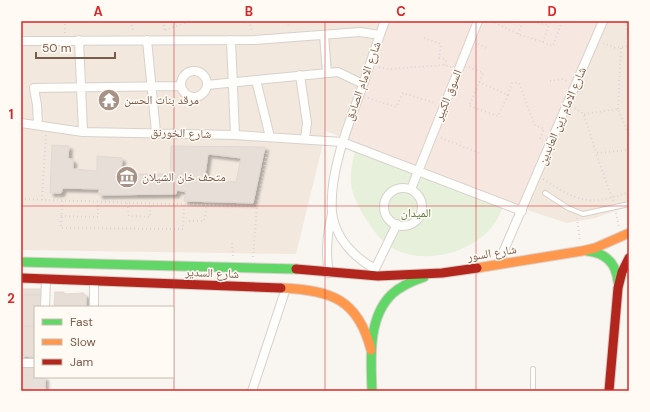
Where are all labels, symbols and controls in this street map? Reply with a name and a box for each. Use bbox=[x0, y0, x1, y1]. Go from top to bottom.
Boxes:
text: A bbox=[93, 3, 103, 20]
text: B bbox=[245, 3, 253, 20]
text: C bbox=[396, 3, 406, 20]
text: D bbox=[547, 3, 557, 20]
scale bar bbox=[36, 34, 115, 60]
street label: شارع الامام الصادق bbox=[341, 39, 385, 123]
text: 50 m bbox=[42, 40, 71, 56]
street label: شارع الامام زين العابدين bbox=[534, 64, 590, 168]
street label: السوق الكبير bbox=[430, 67, 465, 124]
temple icon: مرقد بنات الحسن bbox=[96, 87, 122, 113]
place label: مرقد بنات الحسن bbox=[124, 92, 199, 108]
text: 1 bbox=[9, 106, 13, 123]
street label: شارع الخورنق bbox=[150, 124, 212, 142]
museum icon: متحف خان الشيلان bbox=[114, 164, 140, 190]
place label: متحف خان الشيلان bbox=[142, 169, 226, 185]
park label: الميدان bbox=[401, 205, 431, 221]
street label: شارع السور bbox=[465, 241, 518, 265]
street label: شارع السدير bbox=[184, 264, 239, 282]
text: 2 bbox=[7, 290, 15, 307]
legend bbox=[34, 306, 174, 378]
text: Fast bbox=[70, 314, 93, 330]
text: Slow bbox=[70, 334, 96, 350]
text: Jam bbox=[70, 354, 93, 370]

